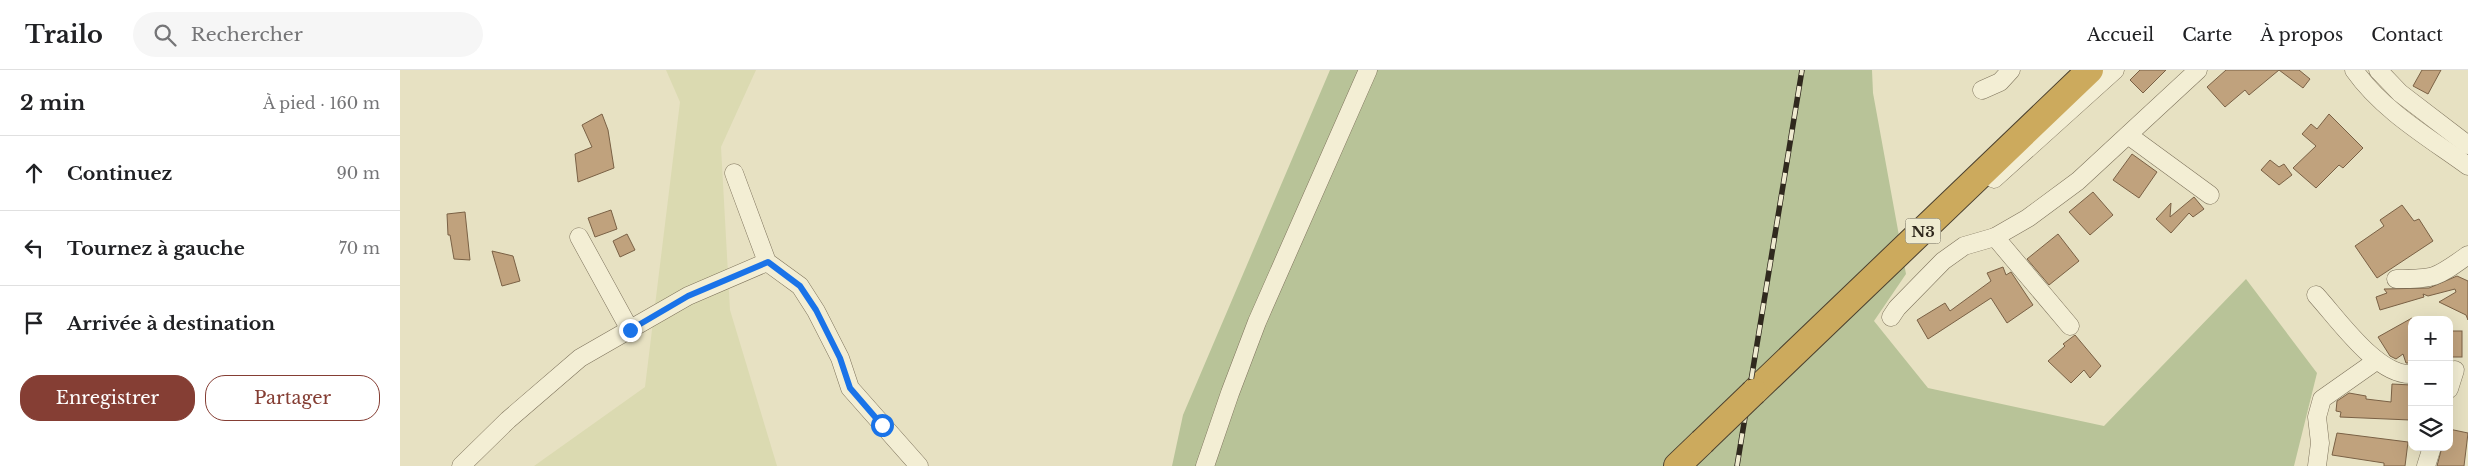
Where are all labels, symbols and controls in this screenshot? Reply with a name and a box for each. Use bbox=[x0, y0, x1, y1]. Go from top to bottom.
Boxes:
search box bbox=[133, 12, 483, 57]
text: Trailo bbox=[25, 20, 103, 49]
icon: search bbox=[151, 21, 179, 49]
text: Rechercher bbox=[191, 23, 303, 46]
text: Accueil bbox=[2087, 24, 2154, 46]
text: Carte bbox=[2182, 24, 2232, 46]
text: À propos bbox=[2260, 24, 2343, 46]
text: Contact bbox=[2371, 24, 2443, 46]
text: 2 min bbox=[20, 90, 85, 116]
text: À pied · 160 m bbox=[263, 93, 380, 113]
icon: ahead bbox=[20, 159, 48, 187]
text: Continuez bbox=[67, 162, 172, 185]
text: 90 m bbox=[337, 163, 380, 183]
road number: N3 bbox=[1906, 218, 1940, 244]
icon: left bbox=[20, 234, 48, 262]
text: Tournez à gauche bbox=[67, 237, 245, 260]
text: 70 m bbox=[339, 238, 380, 258]
icon: arrive bbox=[20, 309, 48, 337]
text: Arrivée à destination bbox=[67, 312, 275, 335]
map controls bbox=[2408, 316, 2453, 451]
button: + bbox=[2408, 316, 2453, 361]
route end bbox=[619, 319, 642, 342]
button: − bbox=[2408, 361, 2453, 406]
button: Enregistrer bbox=[20, 375, 195, 421]
button: Partager bbox=[205, 375, 380, 421]
button: layers bbox=[2408, 406, 2453, 451]
route start bbox=[871, 414, 894, 437]

